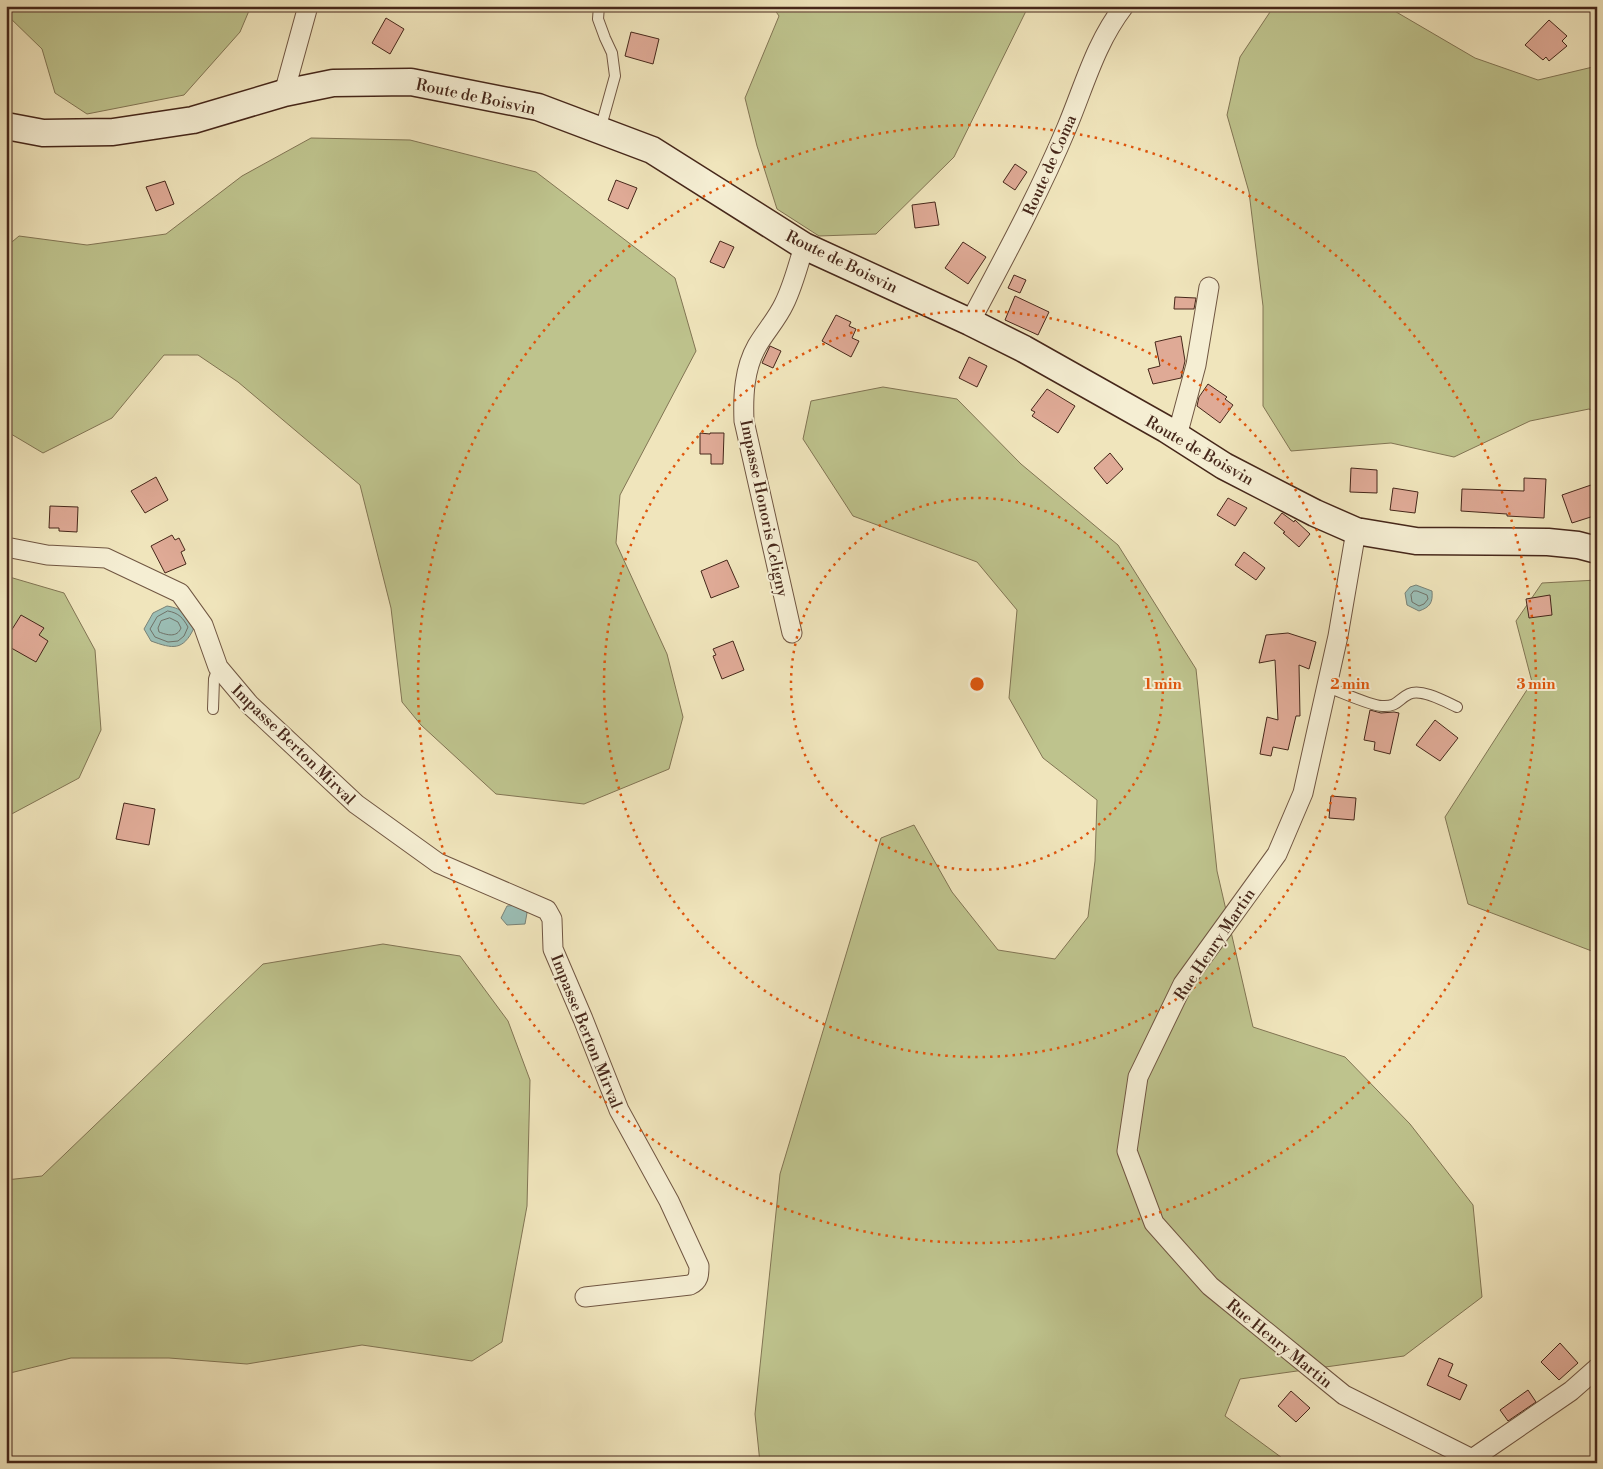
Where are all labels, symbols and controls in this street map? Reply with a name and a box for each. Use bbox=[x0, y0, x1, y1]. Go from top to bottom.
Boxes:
street label: Route de Boisvin bbox=[414, 75, 538, 120]
street label: Route de Coma bbox=[1019, 111, 1081, 219]
street label: Route de Boisvin bbox=[782, 226, 901, 298]
street label: Route de Boisvin bbox=[1142, 412, 1258, 490]
street label: Impasse Honoris Celigny bbox=[735, 418, 793, 599]
centre of rings bbox=[968, 675, 986, 693]
text: 1 min bbox=[1144, 675, 1182, 694]
text: 2 min bbox=[1330, 675, 1370, 694]
text: 3 min bbox=[1516, 675, 1556, 694]
street label: Impasse Berton Mirval bbox=[227, 680, 360, 809]
street label: Rue Henry Martin bbox=[1170, 884, 1260, 1004]
street label: Impasse Berton Mirval bbox=[546, 951, 626, 1112]
street label: Rue Henry Martin bbox=[1222, 1295, 1337, 1393]

